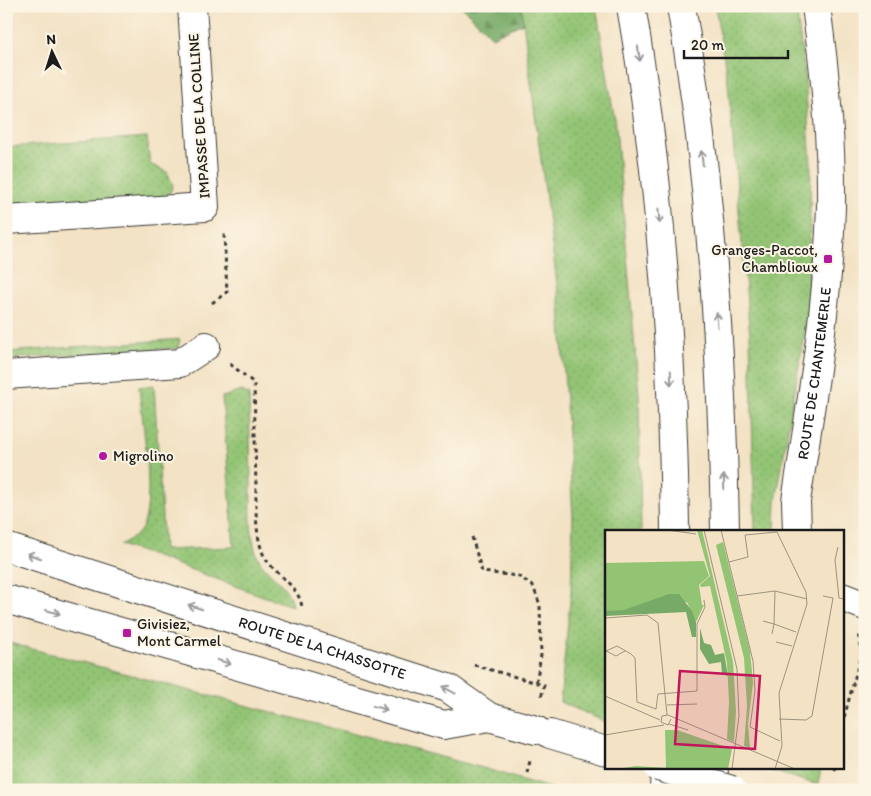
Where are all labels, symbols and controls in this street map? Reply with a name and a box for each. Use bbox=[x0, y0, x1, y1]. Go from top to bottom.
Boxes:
north arrow bbox=[28, 28, 78, 78]
scale bar bbox=[684, 28, 787, 60]
text: N bbox=[46, 31, 56, 48]
street label: IMPASSE DE LA COLLINE bbox=[184, 33, 214, 199]
text: 20 m bbox=[691, 36, 725, 54]
one-way arrow bbox=[634, 46, 644, 62]
one-way arrow bbox=[697, 150, 707, 166]
one-way arrow bbox=[654, 207, 664, 223]
place label: Granges-Paccot, Chamblioux bbox=[711, 241, 818, 276]
marker: Granges-Paccot, Chamblioux bbox=[822, 253, 834, 265]
street label: ROUTE DE CHANTEMERLE bbox=[794, 286, 835, 461]
one-way arrow bbox=[712, 312, 722, 328]
one-way arrow bbox=[667, 369, 676, 385]
place label: Migrolino bbox=[113, 447, 174, 465]
marker: Migrolino bbox=[97, 450, 109, 462]
one-way arrow bbox=[719, 475, 729, 491]
inset map bbox=[605, 530, 844, 768]
one-way arrow bbox=[26, 551, 42, 561]
one-way arrow bbox=[188, 602, 203, 611]
one-way arrow bbox=[45, 607, 61, 617]
street label: ROUTE DE LA CHASSOTTE bbox=[236, 613, 408, 683]
place label: Givisiez, Mont Carmel bbox=[137, 615, 222, 650]
marker: Givisiez, Mont Carmel bbox=[121, 627, 133, 639]
one-way arrow bbox=[216, 657, 232, 667]
one-way arrow bbox=[442, 685, 457, 694]
one-way arrow bbox=[372, 704, 388, 713]

